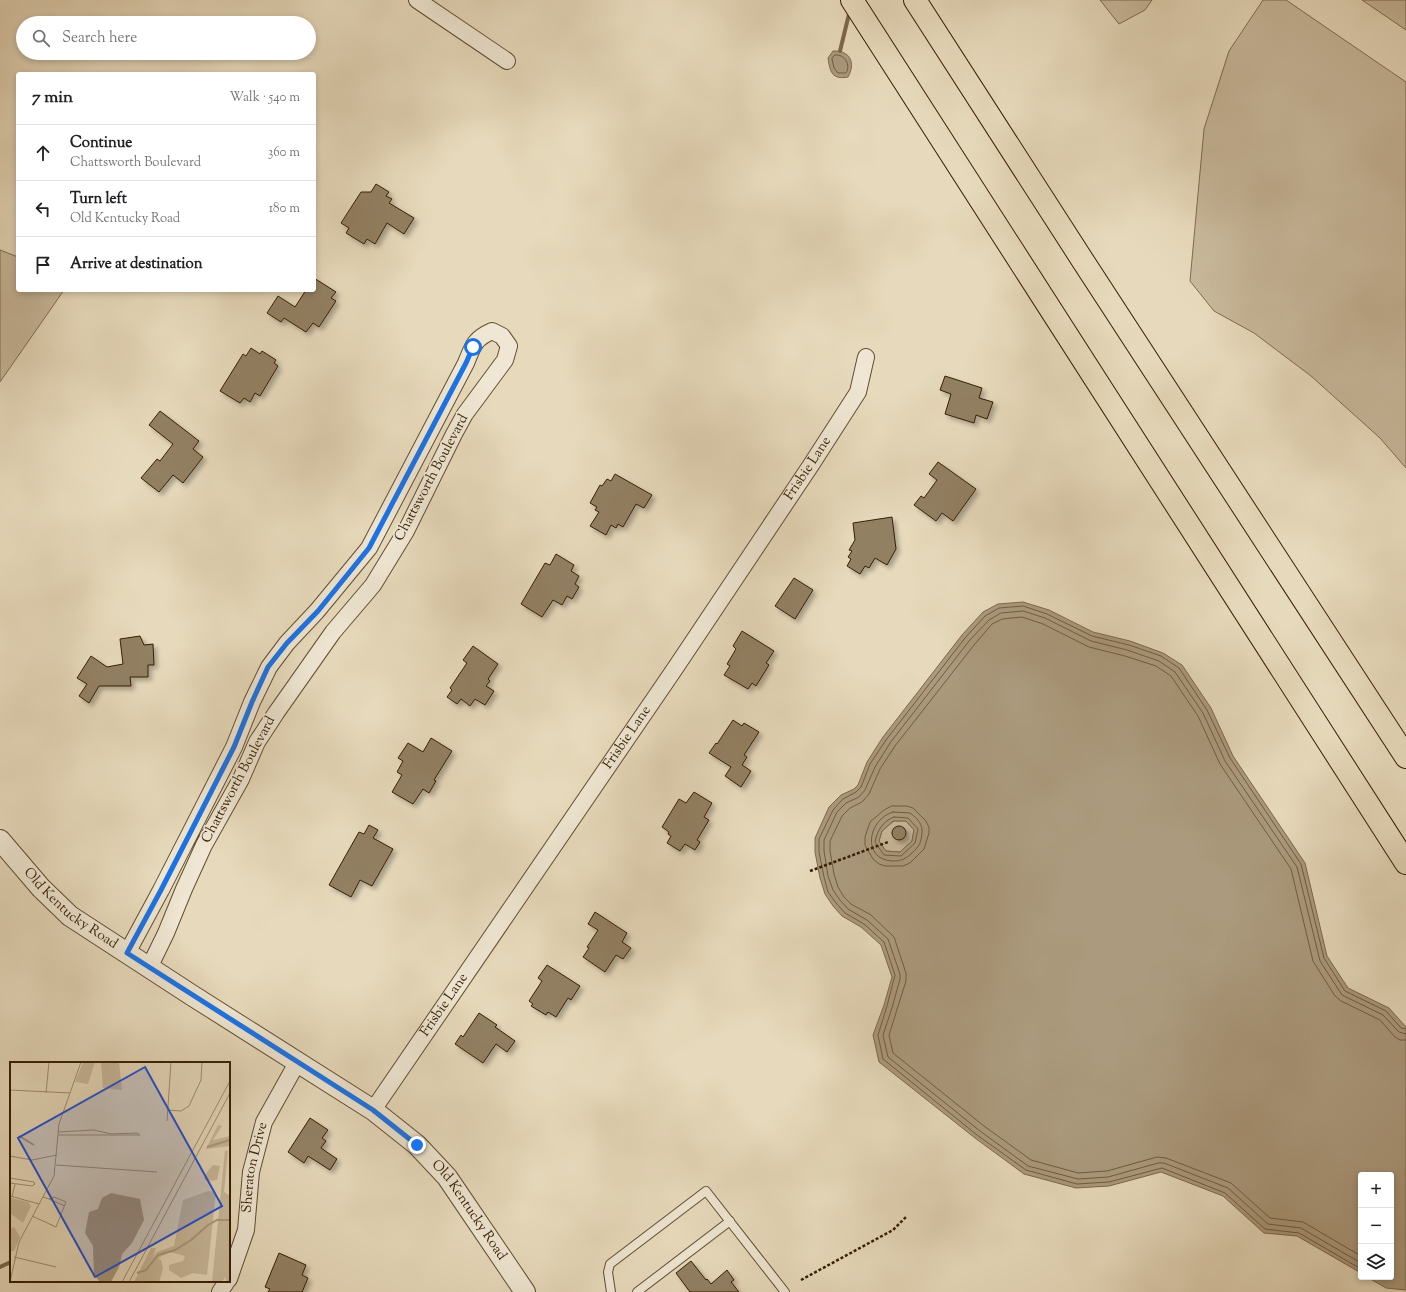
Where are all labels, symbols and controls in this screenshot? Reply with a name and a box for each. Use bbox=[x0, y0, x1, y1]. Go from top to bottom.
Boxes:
search box bbox=[16, 16, 316, 60]
icon: search bbox=[30, 27, 52, 49]
text: Search here bbox=[62, 28, 137, 49]
text: 7 min bbox=[32, 86, 73, 110]
text: Walk · 540 m bbox=[229, 89, 300, 107]
text: Continue bbox=[70, 133, 132, 154]
icon: ahead bbox=[32, 142, 54, 164]
text: 360 m bbox=[268, 144, 300, 162]
text: Chattsworth Boulevard bbox=[70, 154, 201, 172]
text: Turn left bbox=[70, 189, 127, 210]
icon: left bbox=[32, 198, 54, 220]
text: 180 m bbox=[269, 200, 300, 218]
text: Old Kentucky Road bbox=[70, 210, 180, 228]
icon: arrive bbox=[32, 254, 54, 276]
text: Arrive at destination bbox=[70, 254, 203, 275]
route start bbox=[464, 338, 482, 356]
street label: Chattsworth Boulevard bbox=[390, 411, 474, 545]
street label: Frisbie Lane bbox=[780, 433, 837, 505]
street label: Frisbie Lane bbox=[599, 702, 656, 773]
street label: Chattsworth Boulevard bbox=[197, 713, 281, 847]
street label: Old Kentucky Road bbox=[18, 864, 122, 954]
street label: Frisbie Lane bbox=[416, 969, 474, 1041]
inset map bbox=[10, 1062, 230, 1282]
street label: Sheraton Drive bbox=[238, 1120, 273, 1214]
route end bbox=[408, 1136, 426, 1154]
street label: Old Kentucky Road bbox=[426, 1156, 511, 1265]
map controls bbox=[1358, 1172, 1394, 1280]
button: + bbox=[1358, 1172, 1394, 1208]
button: − bbox=[1358, 1208, 1394, 1244]
button: layers bbox=[1358, 1244, 1394, 1280]

